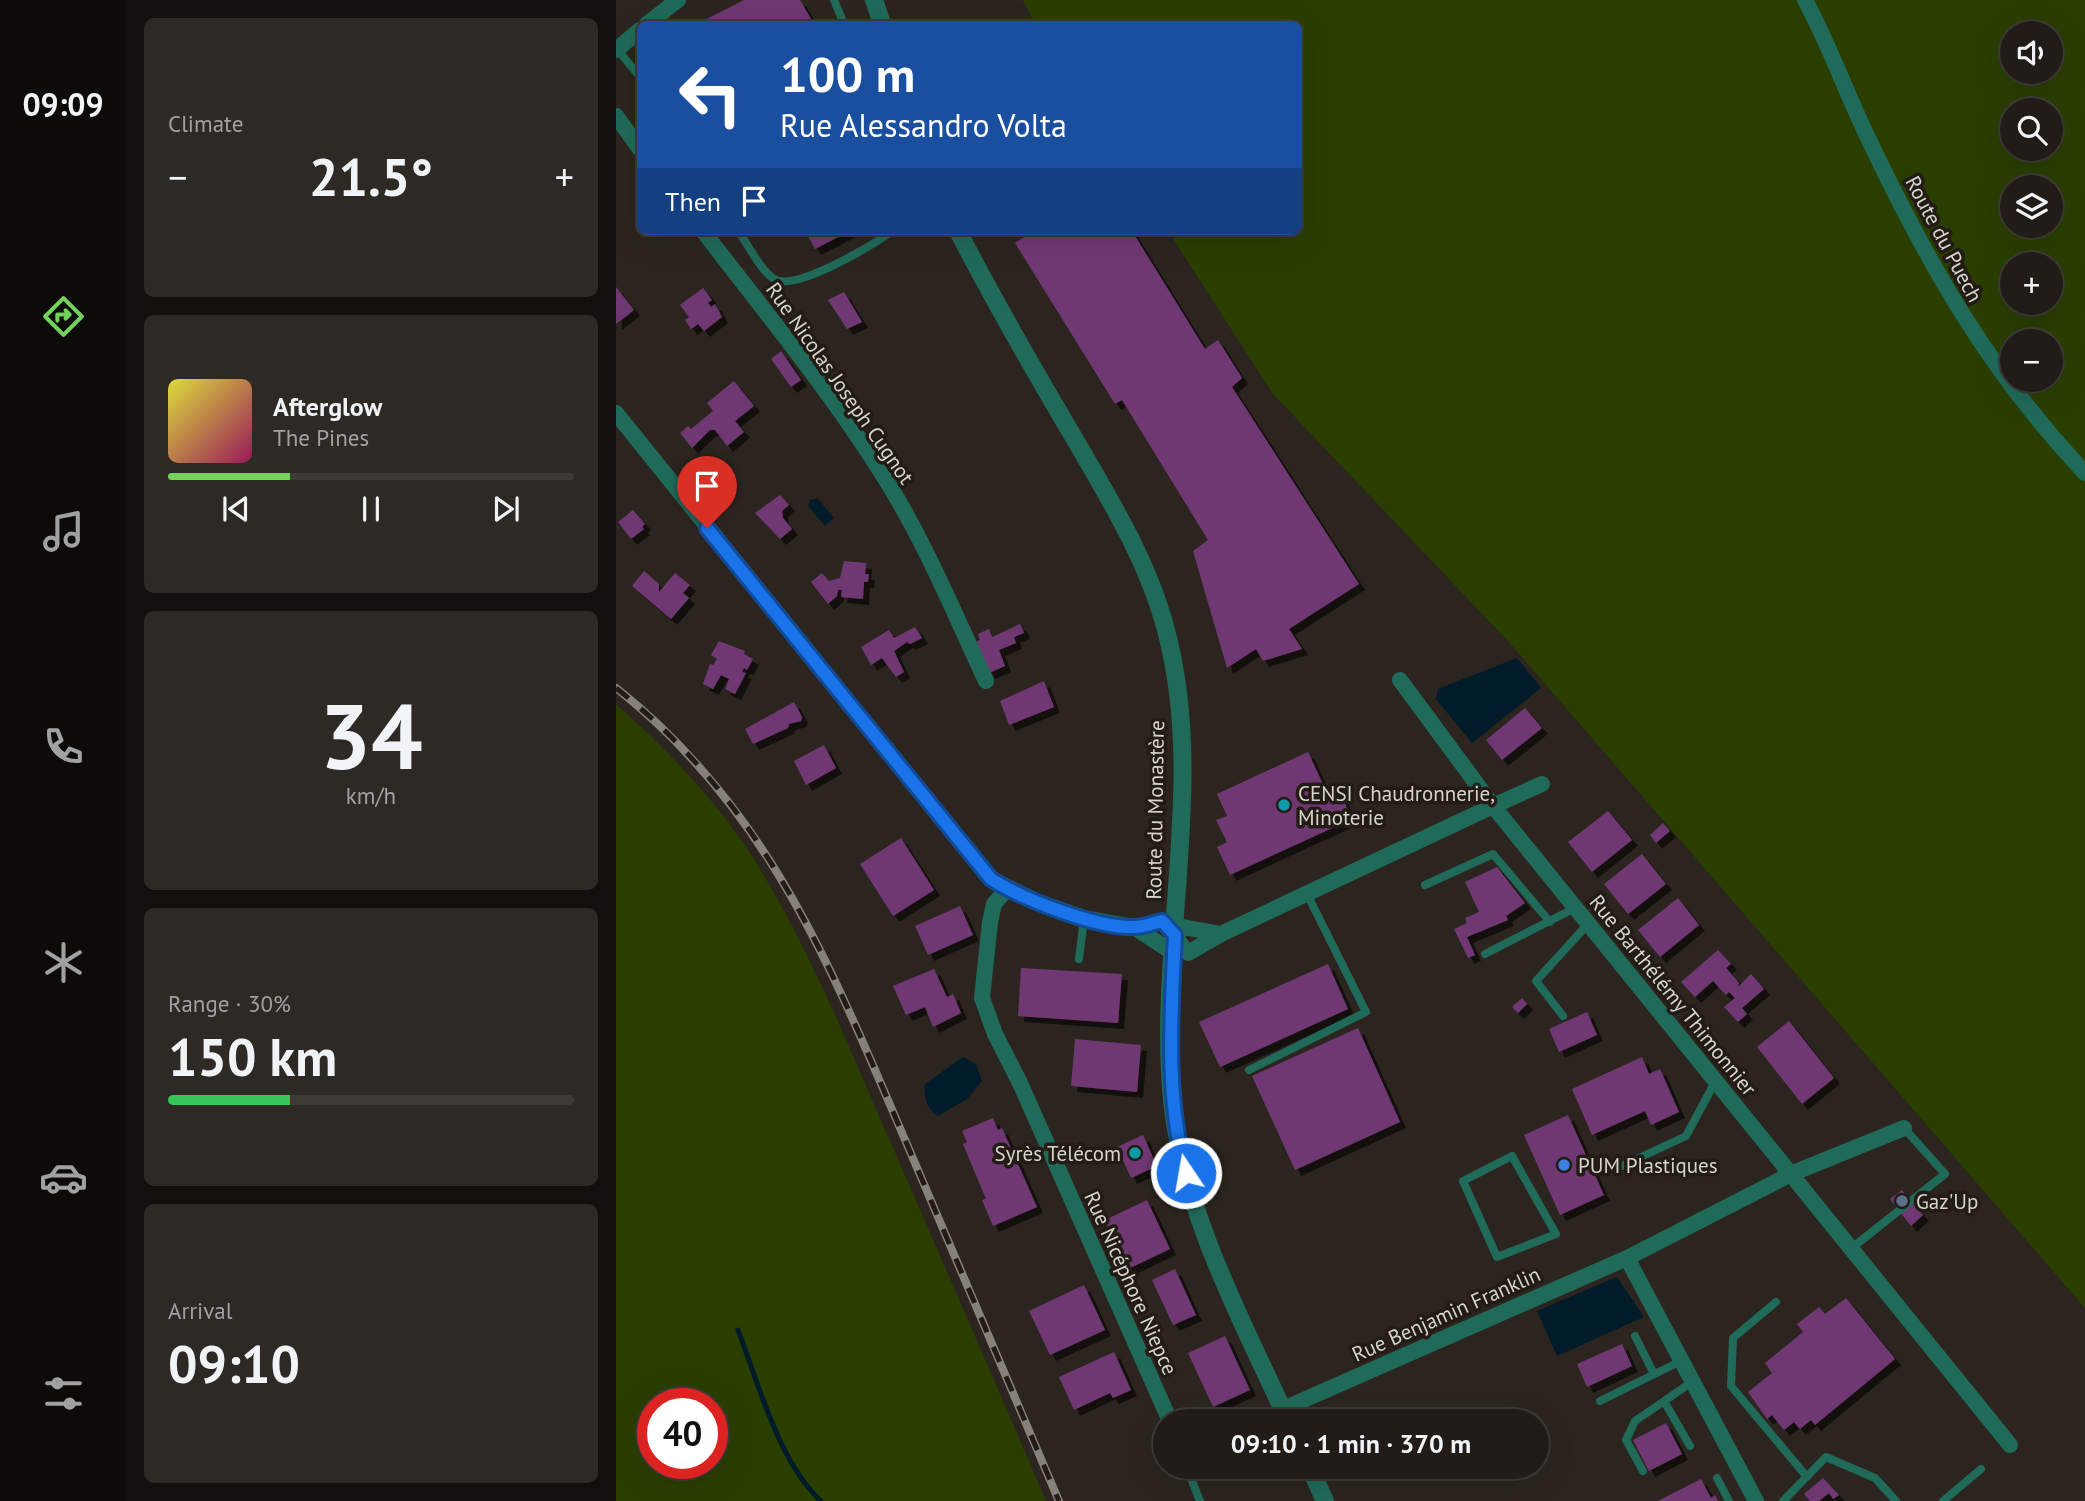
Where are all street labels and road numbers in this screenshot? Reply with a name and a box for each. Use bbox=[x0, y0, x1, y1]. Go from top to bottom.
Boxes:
street label: Route du Puech bbox=[1899, 171, 1989, 307]
street label: Rue Nicolas Joseph Cugnot bbox=[760, 277, 920, 489]
street label: Route du Monastère bbox=[1140, 720, 1170, 900]
street label: Rue Barthélémy Thimonnier bbox=[1584, 889, 1762, 1101]
street label: Rue Nicéphore Niepce bbox=[1078, 1187, 1184, 1379]
street label: Rue Benjamin Franklin bbox=[1348, 1260, 1544, 1368]

